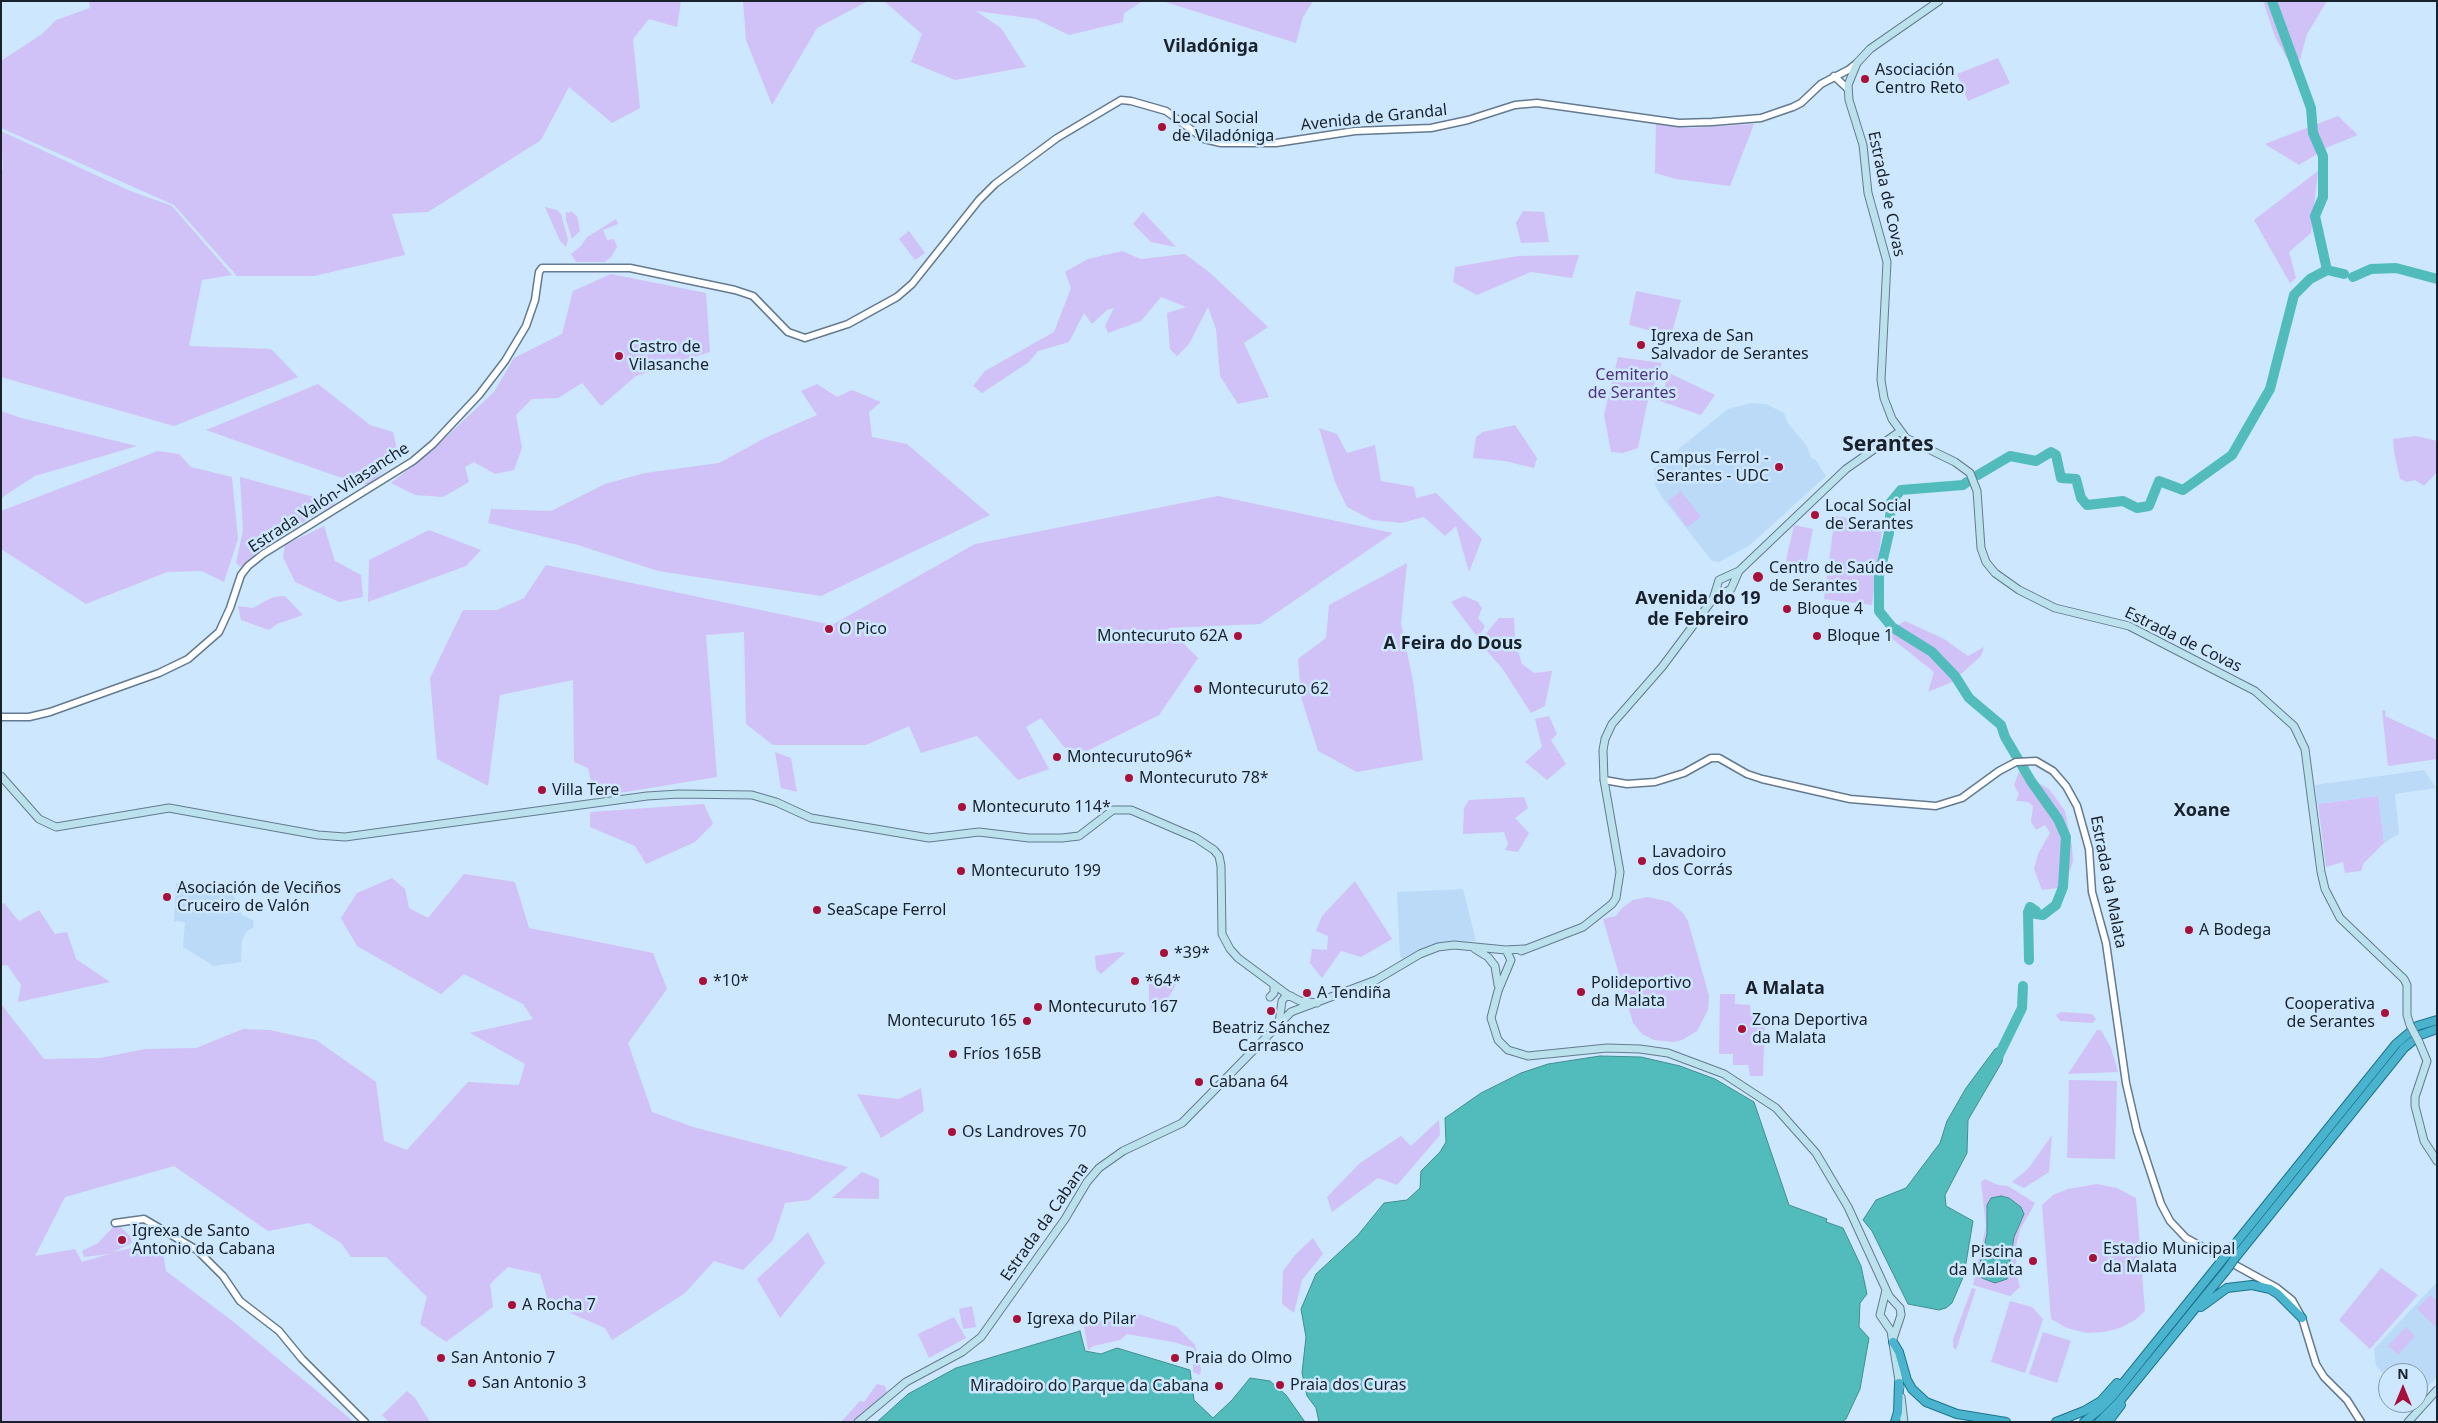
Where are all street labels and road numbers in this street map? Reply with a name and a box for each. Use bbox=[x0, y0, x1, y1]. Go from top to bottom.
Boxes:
street label: Avenida de Grandal bbox=[1300, 101, 1448, 135]
street label: Estrada de Covas bbox=[1863, 129, 1909, 259]
street label: Estrada Valón-Vilasanche bbox=[245, 439, 413, 557]
street label: Estrada de Covas bbox=[2121, 603, 2245, 677]
street label: Estrada da Malata bbox=[2086, 814, 2130, 950]
street label: Estrada da Cabana bbox=[997, 1159, 1093, 1285]

